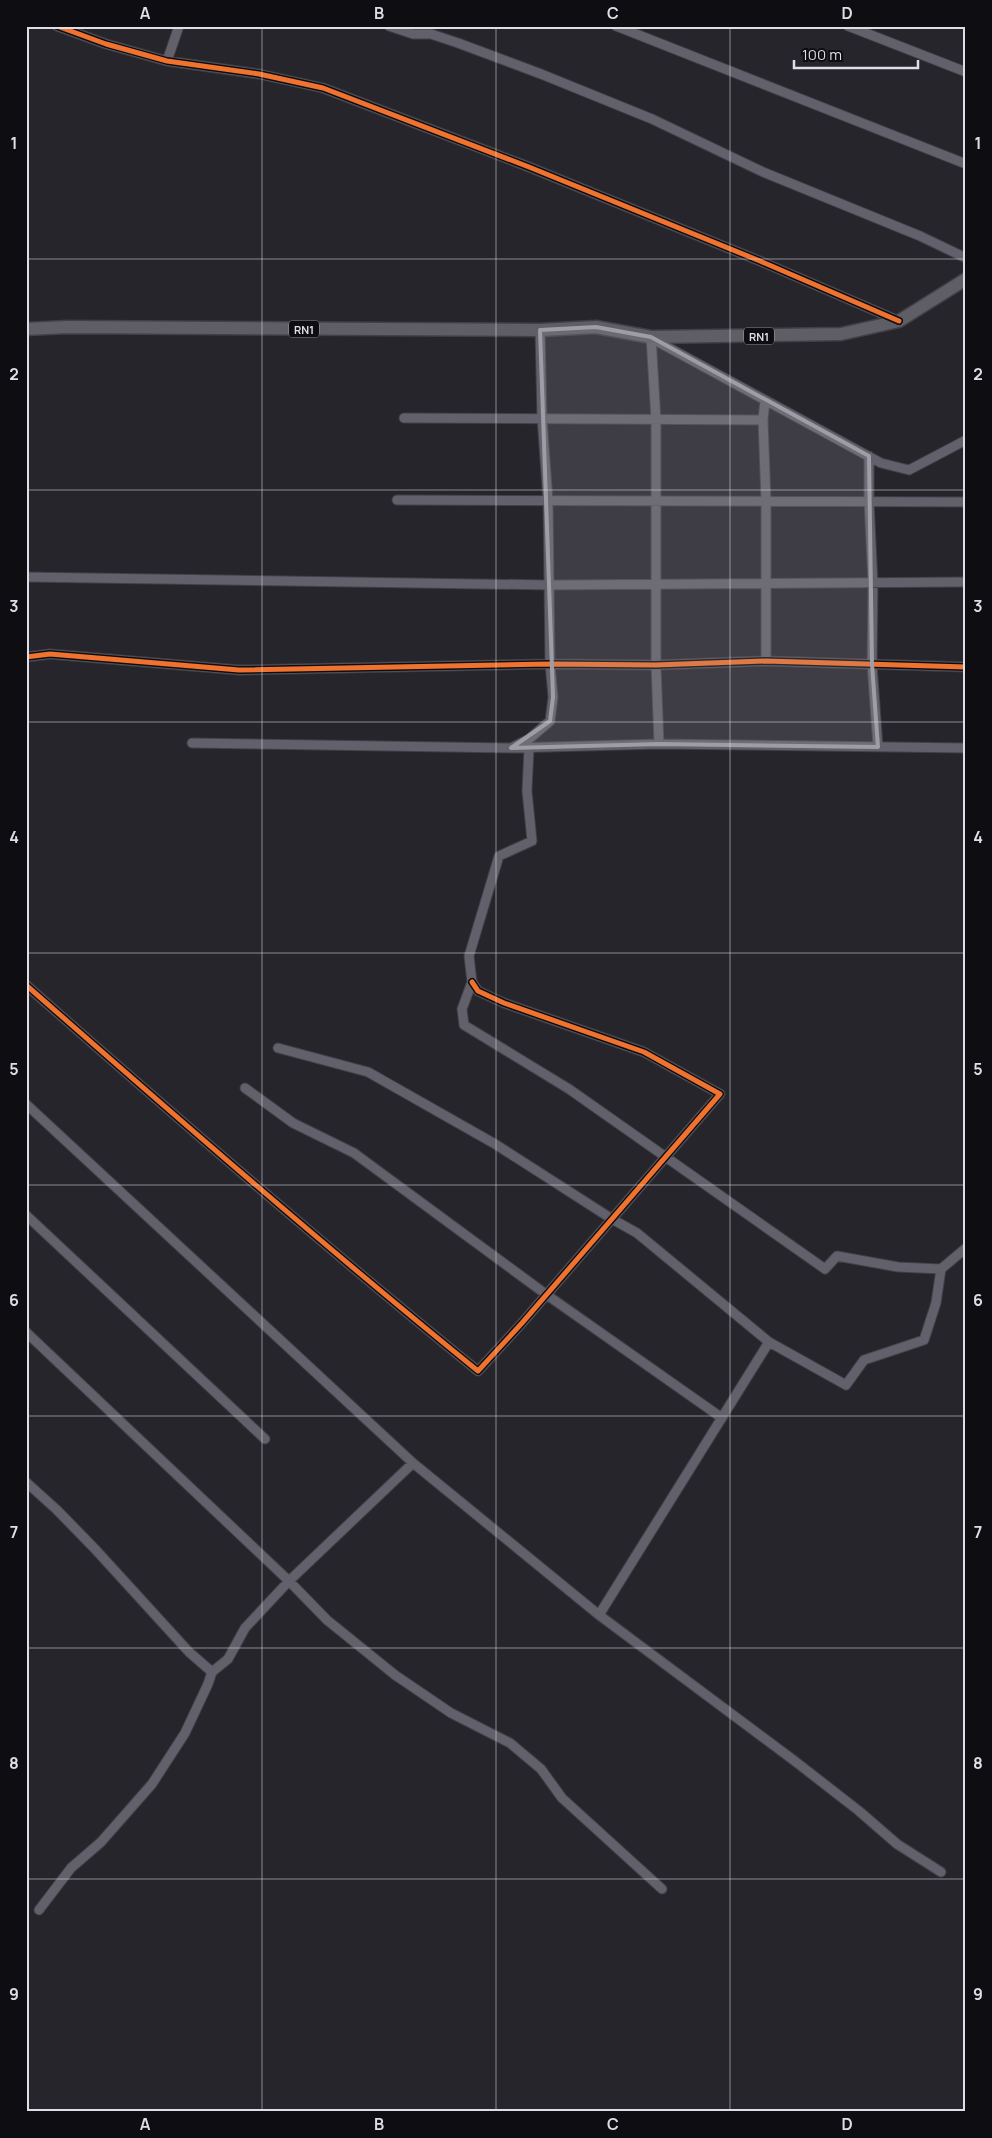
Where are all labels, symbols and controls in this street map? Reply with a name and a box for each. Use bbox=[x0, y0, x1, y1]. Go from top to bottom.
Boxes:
text: A bbox=[140, 2, 151, 24]
text: B bbox=[374, 2, 384, 24]
text: C bbox=[607, 2, 619, 24]
text: D bbox=[841, 2, 853, 24]
scale bar bbox=[794, 38, 918, 70]
text: 100 m bbox=[802, 44, 842, 65]
text: 1 bbox=[10, 132, 18, 154]
text: 1 bbox=[974, 132, 982, 154]
road number: RN1 bbox=[289, 320, 319, 338]
road number: RN1 bbox=[744, 328, 774, 344]
text: 2 bbox=[9, 363, 19, 385]
text: 2 bbox=[973, 363, 983, 385]
text: 3 bbox=[9, 595, 19, 617]
text: 3 bbox=[973, 595, 983, 617]
text: 4 bbox=[9, 826, 19, 848]
text: 4 bbox=[973, 826, 983, 848]
text: 5 bbox=[9, 1058, 19, 1080]
text: 5 bbox=[973, 1058, 983, 1080]
text: 6 bbox=[9, 1289, 19, 1311]
text: 6 bbox=[973, 1289, 983, 1311]
text: 7 bbox=[10, 1521, 18, 1543]
text: 7 bbox=[974, 1521, 982, 1543]
text: 8 bbox=[9, 1752, 19, 1774]
text: 8 bbox=[973, 1752, 983, 1774]
text: 9 bbox=[9, 1983, 19, 2005]
text: 9 bbox=[973, 1983, 983, 2005]
text: A bbox=[140, 2113, 151, 2135]
text: B bbox=[374, 2113, 384, 2135]
text: C bbox=[607, 2113, 619, 2135]
text: D bbox=[841, 2113, 853, 2135]

